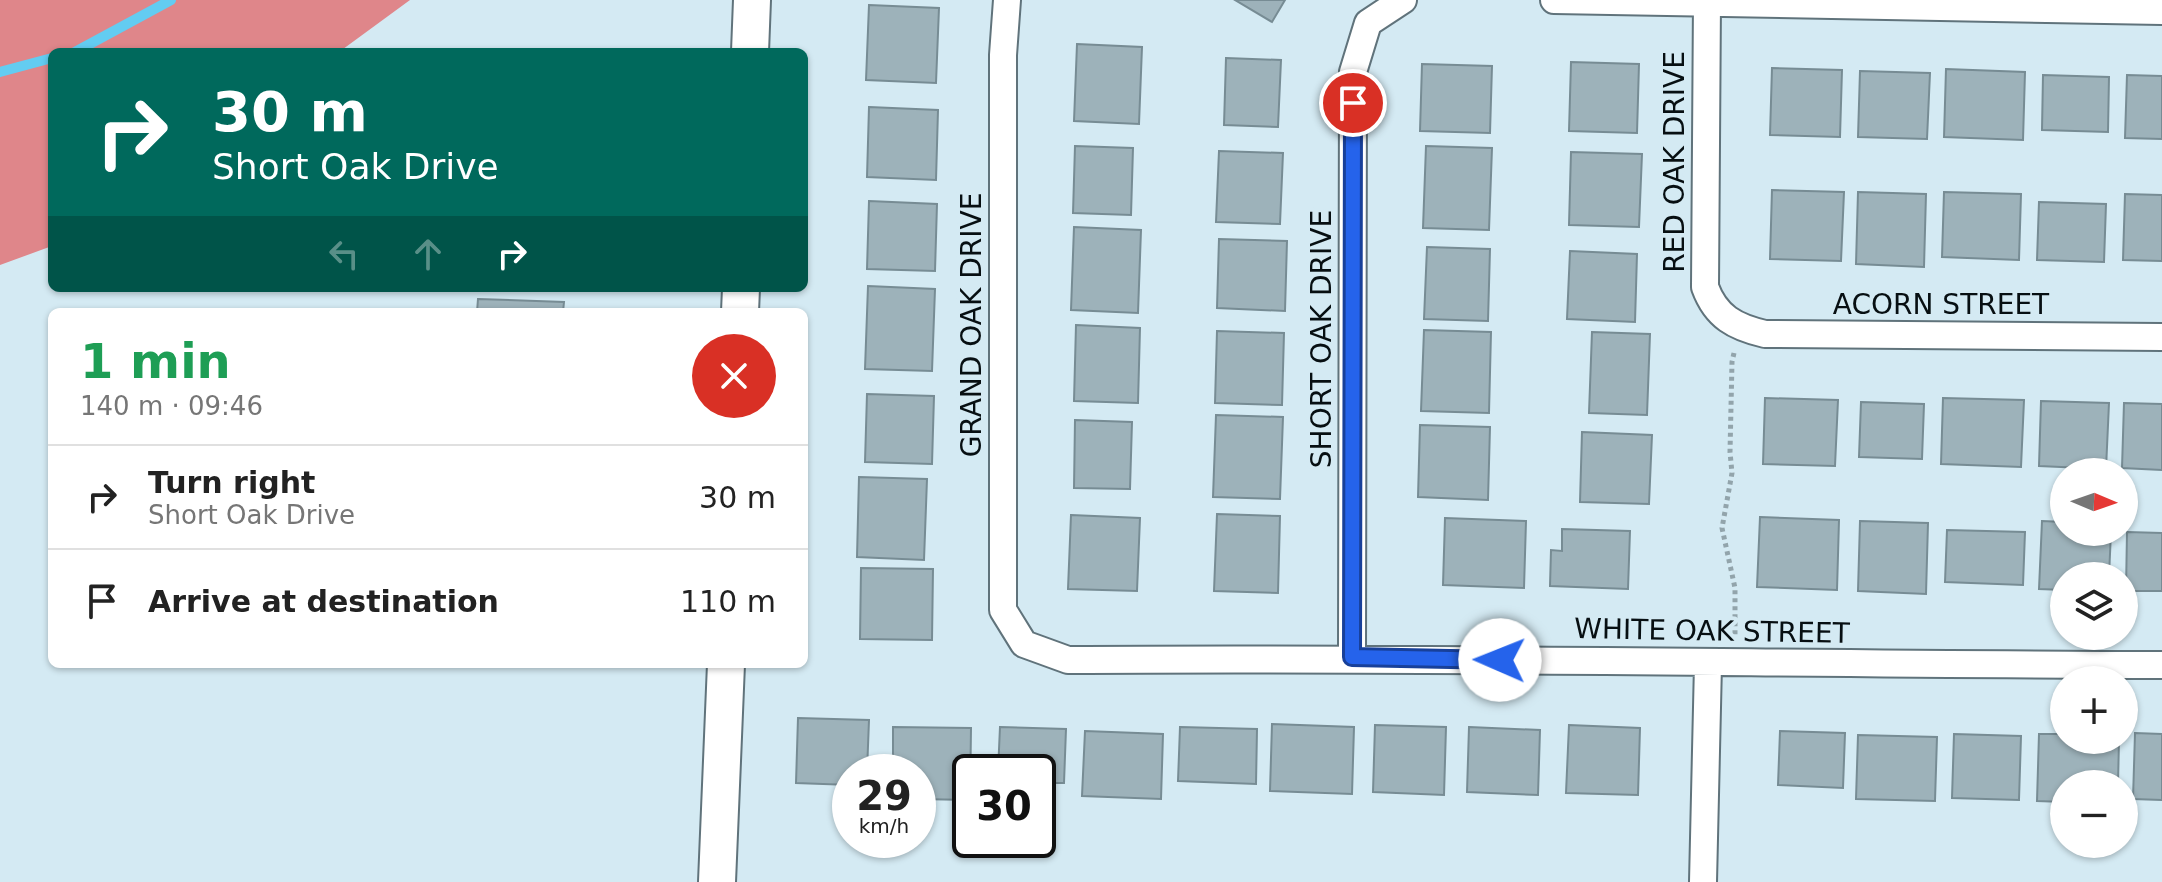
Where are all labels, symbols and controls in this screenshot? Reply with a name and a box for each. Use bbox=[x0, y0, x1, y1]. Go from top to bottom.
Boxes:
street label: RED OAK DRIVE bbox=[1658, 51, 1691, 273]
pin bbox=[1319, 69, 1387, 137]
text: 30 m bbox=[212, 79, 368, 144]
icon: right bbox=[80, 80, 184, 184]
icon: arrive bbox=[1331, 81, 1375, 125]
text: Short Oak Drive bbox=[212, 146, 499, 187]
street label: GRAND OAK DRIVE bbox=[955, 193, 988, 457]
street label: SHORT OAK DRIVE bbox=[1305, 210, 1338, 468]
icon: left bbox=[322, 232, 366, 276]
icon: ahead bbox=[406, 232, 450, 276]
icon: right bbox=[490, 232, 534, 276]
street label: ACORN STREET bbox=[1833, 288, 2050, 321]
text: 1 min bbox=[80, 333, 231, 389]
button: close bbox=[692, 334, 776, 418]
text: 140 m · 09:46 bbox=[80, 391, 263, 421]
north arrow bbox=[2050, 458, 2138, 546]
map controls bbox=[2050, 458, 2138, 858]
text: Turn right bbox=[148, 465, 315, 500]
icon: right bbox=[80, 475, 124, 519]
text: 30 m bbox=[699, 480, 776, 515]
text: Short Oak Drive bbox=[148, 500, 355, 530]
button: layers bbox=[2050, 562, 2138, 650]
icon: arrive bbox=[80, 579, 124, 623]
text: Arrive at destination bbox=[148, 584, 499, 619]
text: 110 m bbox=[680, 584, 776, 619]
street label: WHITE OAK STREET bbox=[1574, 612, 1851, 650]
position arrow bbox=[1458, 618, 1542, 702]
button: + bbox=[2050, 666, 2138, 754]
speed limit sign: 30 bbox=[952, 754, 1056, 858]
button: − bbox=[2050, 770, 2138, 858]
text: 29 bbox=[856, 773, 912, 819]
text: km/h bbox=[859, 814, 909, 838]

